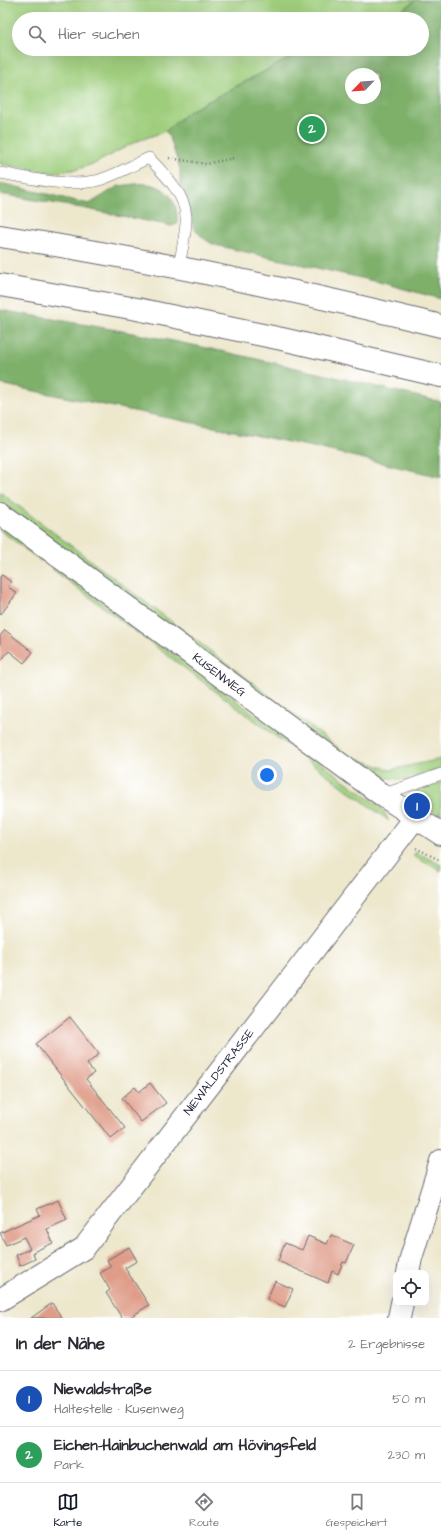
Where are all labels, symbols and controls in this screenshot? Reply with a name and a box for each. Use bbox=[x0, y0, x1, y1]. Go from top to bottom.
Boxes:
search box bbox=[12, 12, 429, 56]
icon: search bbox=[26, 23, 48, 45]
text: Hier suchen bbox=[58, 24, 139, 45]
north arrow bbox=[345, 68, 381, 104]
pin: 2 bbox=[299, 114, 325, 144]
street label: KUSENWEG bbox=[189, 649, 250, 701]
your location bbox=[257, 765, 277, 785]
pin: 1 bbox=[404, 791, 430, 821]
street label: NIEWALDSTRASSE bbox=[180, 1025, 258, 1119]
map controls bbox=[393, 1270, 429, 1306]
button: locate bbox=[393, 1270, 429, 1306]
text: In der Nähe bbox=[16, 1332, 105, 1356]
text: 2 Ergebnisse bbox=[348, 1335, 425, 1353]
text: Niewaldstraße bbox=[54, 1379, 152, 1400]
text: 1 bbox=[28, 1390, 30, 1408]
text: 50 m bbox=[392, 1390, 425, 1408]
text: Haltestelle · Kusenweg bbox=[54, 1400, 184, 1418]
text: Eichen-Hainbuchenwald am Hövingsfeld bbox=[54, 1435, 316, 1456]
text: 2 bbox=[25, 1446, 33, 1464]
text: 230 m bbox=[387, 1446, 425, 1464]
text: Park bbox=[54, 1456, 84, 1474]
tab: Karte bbox=[53, 1491, 82, 1530]
tab: Route bbox=[189, 1491, 219, 1530]
tab: Gespeichert bbox=[326, 1491, 388, 1530]

